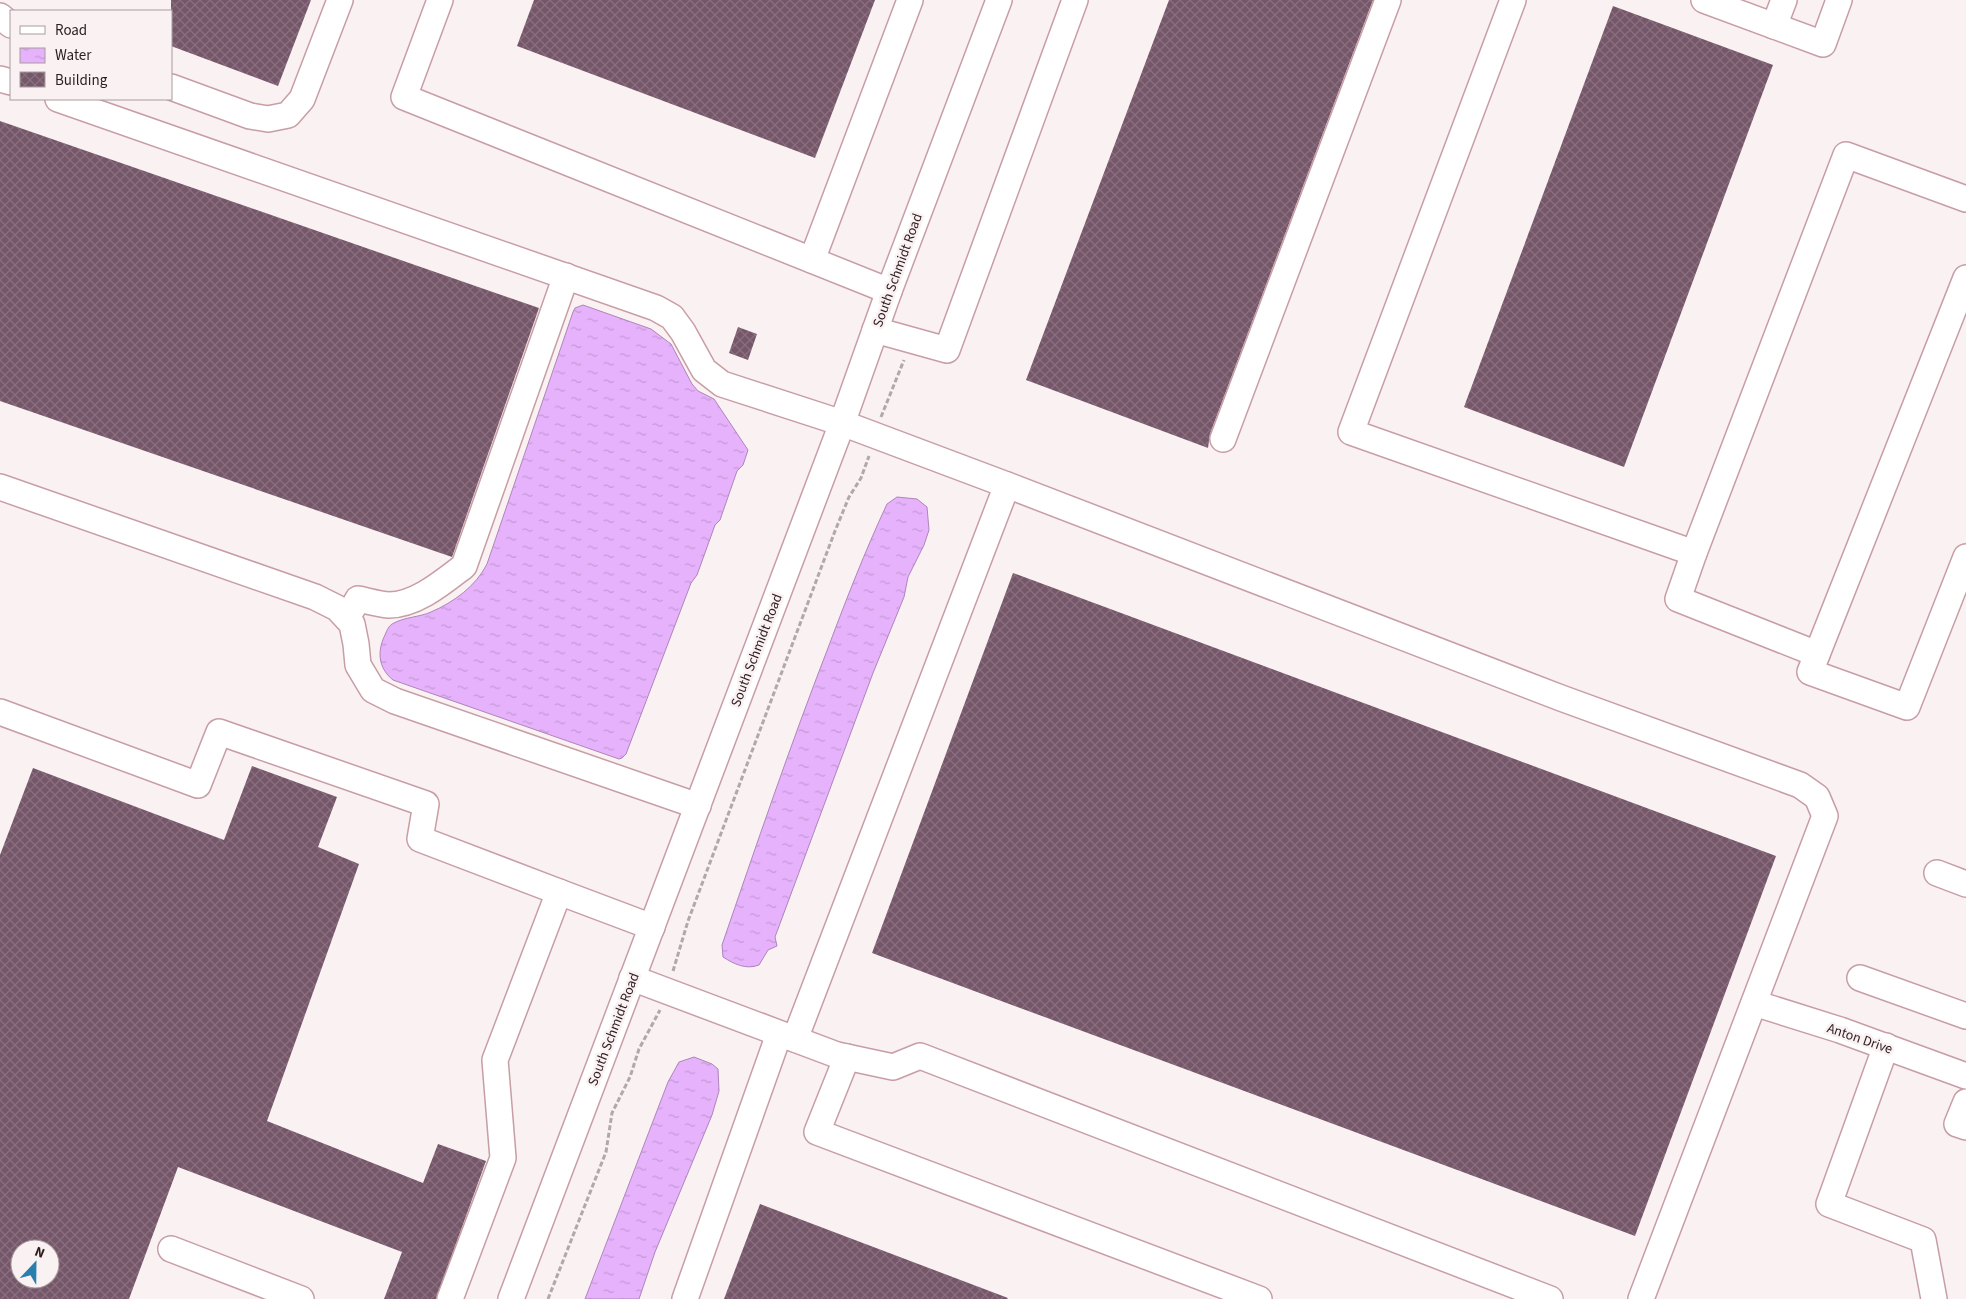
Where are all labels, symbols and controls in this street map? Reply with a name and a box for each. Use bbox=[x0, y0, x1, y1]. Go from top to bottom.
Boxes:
legend bbox=[10, 10, 172, 100]
text: Road bbox=[55, 20, 87, 41]
text: Water bbox=[55, 45, 92, 66]
text: Building bbox=[55, 70, 108, 91]
street label: South Schmidt Road bbox=[868, 211, 928, 330]
street label: South Schmidt Road bbox=[726, 591, 788, 710]
street label: South Schmidt Road bbox=[583, 970, 645, 1089]
street label: Anton Drive bbox=[1824, 1018, 1895, 1060]
north arrow bbox=[10, 1239, 60, 1289]
text: N bbox=[31, 1242, 48, 1264]

